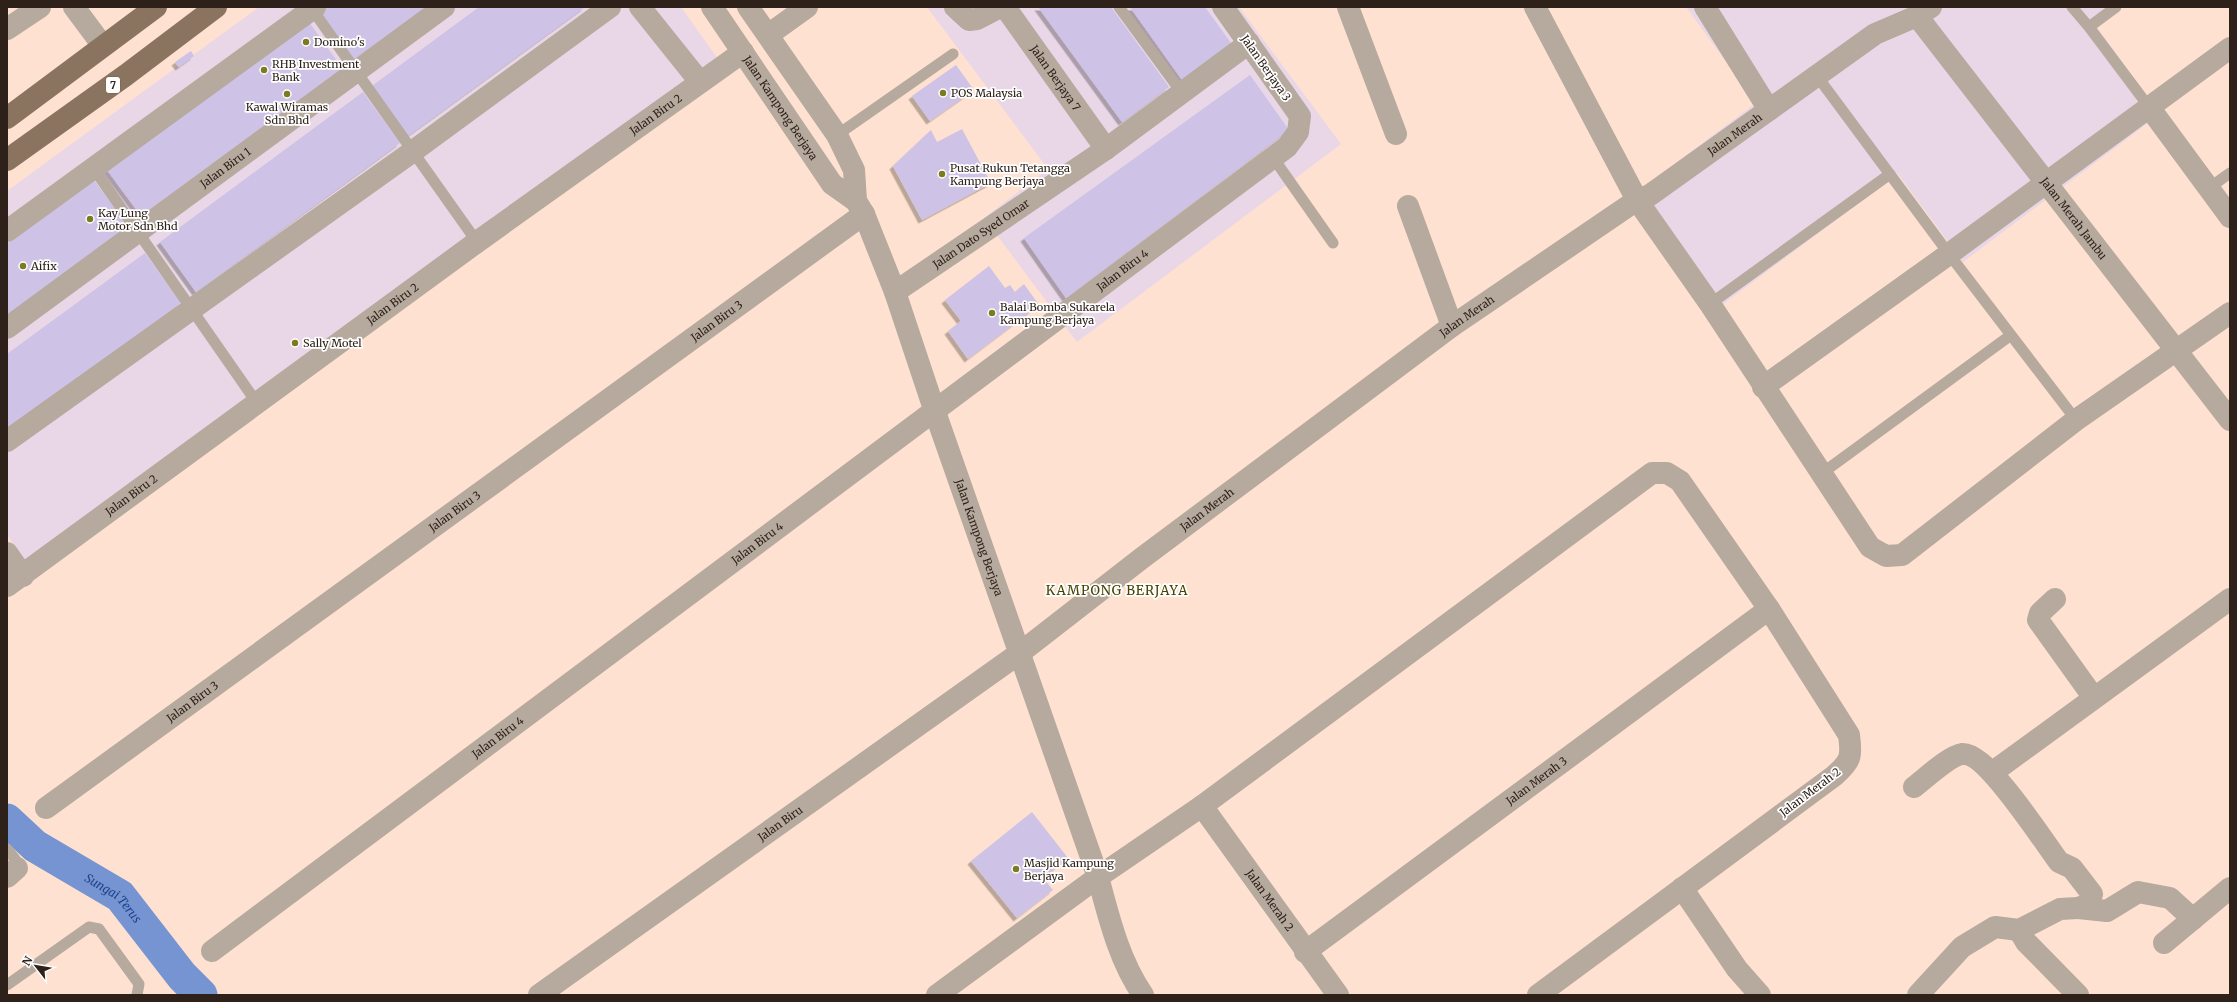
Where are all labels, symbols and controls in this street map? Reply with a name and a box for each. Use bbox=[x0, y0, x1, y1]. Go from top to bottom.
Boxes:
street label: Jalan Berjaya 3 bbox=[1237, 31, 1294, 104]
place label: Domino's bbox=[314, 35, 365, 49]
marker: Domino's bbox=[301, 37, 311, 47]
street label: Jalan Berjaya 7 bbox=[1027, 41, 1084, 114]
street label: Jalan Kampong Berjaya bbox=[740, 52, 821, 163]
place label: RHB Investment Bank bbox=[272, 57, 360, 84]
marker: RHB Investment Bank bbox=[259, 65, 269, 75]
road number: 7 bbox=[106, 77, 120, 93]
place label: POS Malaysia bbox=[951, 86, 1022, 100]
marker: POS Malaysia bbox=[938, 88, 948, 98]
marker: Kawal Wiramas Sdn Bhd bbox=[282, 89, 292, 99]
street label: Jalan Biru 2 bbox=[626, 91, 685, 138]
place label: Kawal Wiramas Sdn Bhd bbox=[246, 100, 328, 127]
street label: Jalan Merah bbox=[1704, 110, 1765, 159]
street label: Jalan Biru 1 bbox=[197, 144, 253, 191]
place label: Pusat Rukun Tetangga Kampung Berjaya bbox=[950, 161, 1070, 188]
marker: Pusat Rukun Tetangga Kampung Berjaya bbox=[937, 169, 947, 179]
street label: Jalan Merah Jambu bbox=[2037, 174, 2110, 262]
street label: Jalan Dato Syed Omar bbox=[929, 196, 1032, 272]
place label: Kay Lung Motor Sdn Bhd bbox=[98, 206, 178, 233]
marker: Kay Lung Motor Sdn Bhd bbox=[85, 214, 95, 224]
street label: Jalan Biru 4 bbox=[1093, 246, 1151, 295]
place label: Aifix bbox=[30, 259, 57, 273]
marker: Aifix bbox=[18, 261, 28, 271]
street label: Jalan Biru 2 bbox=[363, 280, 421, 328]
street label: Jalan Merah bbox=[1436, 292, 1498, 340]
street label: Jalan Biru 3 bbox=[687, 297, 745, 345]
place label: Balai Bomba Sukarela Kampung Berjaya bbox=[1000, 300, 1115, 327]
marker: Balai Bomba Sukarela Kampung Berjaya bbox=[987, 308, 997, 318]
place label: Sally Motel bbox=[303, 336, 362, 350]
marker: Sally Motel bbox=[290, 338, 300, 348]
street label: Jalan Biru 2 bbox=[102, 471, 160, 519]
street label: Jalan Kampong Berjaya bbox=[952, 476, 1006, 598]
street label: Jalan Merah bbox=[1177, 484, 1237, 535]
street label: Jalan Biru 3 bbox=[425, 488, 483, 535]
street label: Jalan Biru 4 bbox=[728, 519, 786, 568]
district label: KAMPONG BERJAYA bbox=[1046, 582, 1188, 599]
street label: Jalan Biru 3 bbox=[163, 678, 221, 726]
street label: Jalan Biru 4 bbox=[468, 713, 527, 762]
street label: Jalan Merah 3 bbox=[1503, 754, 1570, 809]
street label: Jalan Merah 2 bbox=[1776, 765, 1843, 820]
street label: Jalan Biru bbox=[754, 803, 805, 845]
place label: Masjid Kampung Berjaya bbox=[1024, 856, 1114, 883]
marker: Masjid Kampung Berjaya bbox=[1011, 864, 1021, 874]
street label: Jalan Merah 2 bbox=[1242, 866, 1297, 934]
water label: Sungai Terus bbox=[83, 870, 145, 925]
north arrow bbox=[16, 946, 56, 986]
text: N bbox=[19, 953, 36, 968]

